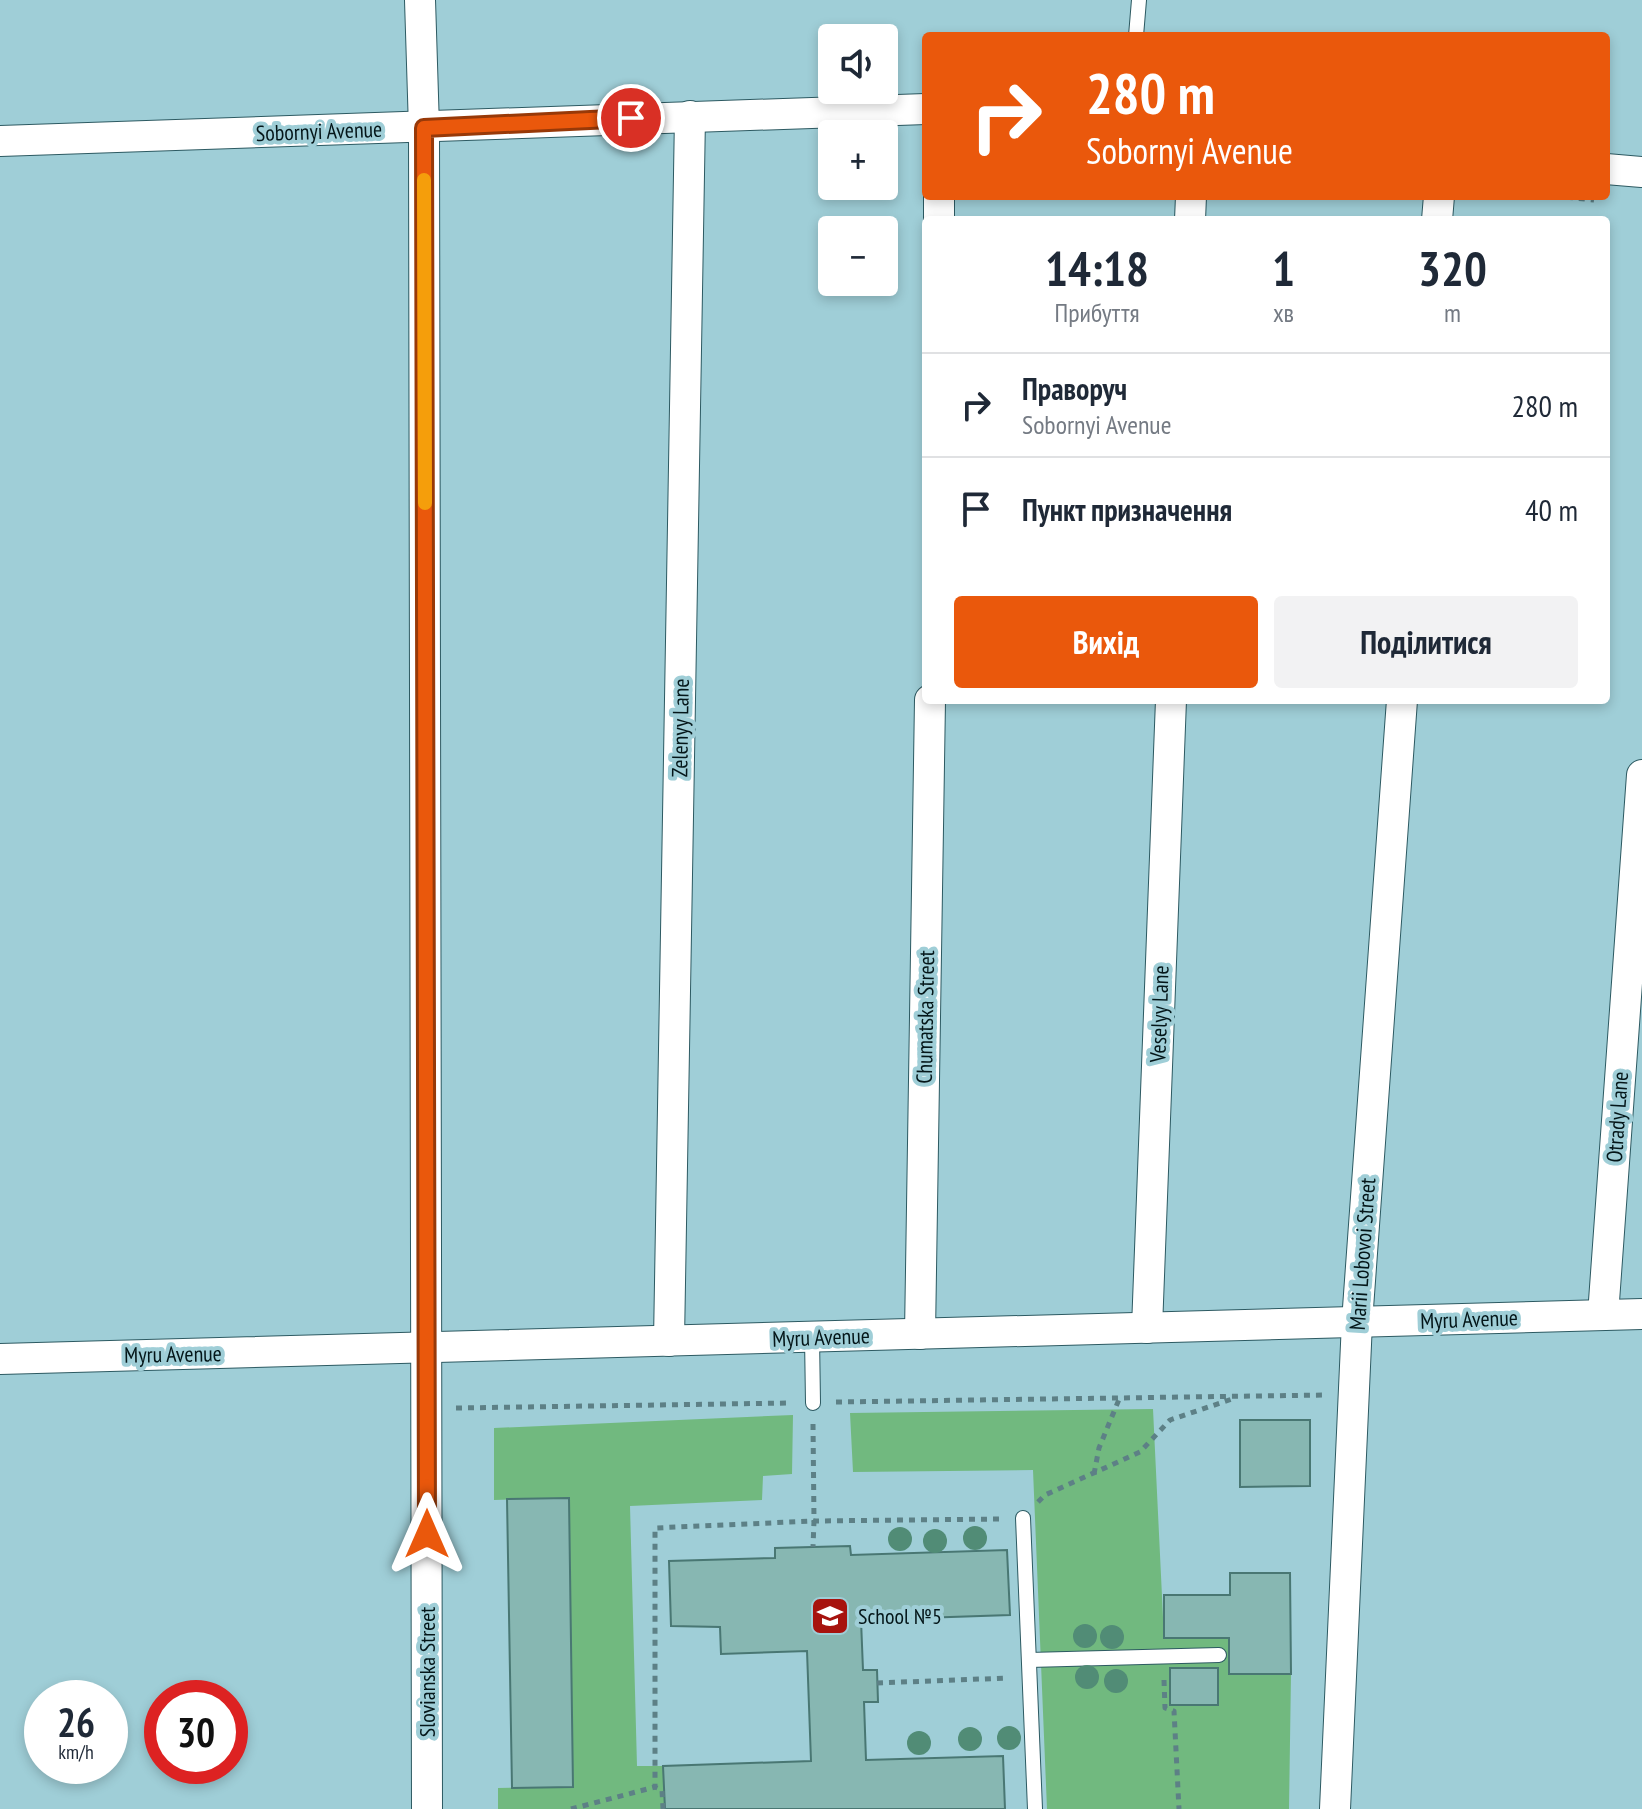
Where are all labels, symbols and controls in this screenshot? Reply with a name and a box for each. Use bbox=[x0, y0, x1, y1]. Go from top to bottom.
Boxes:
map controls bbox=[818, 24, 898, 296]
button: sound bbox=[818, 24, 898, 104]
text: 280 m bbox=[1086, 57, 1215, 129]
icon: right bbox=[954, 64, 1058, 168]
pin bbox=[597, 84, 665, 152]
icon: arrive bbox=[609, 96, 653, 140]
street label: Sobornyi Avenue bbox=[255, 115, 383, 147]
button: + bbox=[818, 120, 898, 200]
text: Sobornyi Avenue bbox=[1086, 127, 1293, 174]
button: − bbox=[818, 216, 898, 296]
text: 14:18 bbox=[1045, 237, 1149, 299]
text: 1 bbox=[1272, 237, 1295, 299]
text: 320 bbox=[1418, 237, 1487, 299]
text: Прибуття bbox=[1054, 296, 1140, 329]
text: хв bbox=[1273, 296, 1294, 329]
text: m bbox=[1444, 296, 1461, 329]
text: Праворуч bbox=[1022, 369, 1127, 408]
icon: right bbox=[954, 383, 998, 427]
text: 280 m bbox=[1512, 386, 1578, 425]
text: Sobornyi Avenue bbox=[1022, 408, 1171, 441]
icon: arrive bbox=[954, 487, 998, 531]
text: Пункт призначення bbox=[1022, 490, 1232, 529]
text: 40 m bbox=[1525, 490, 1578, 529]
button: Вихід bbox=[954, 596, 1258, 688]
button: Поділитися bbox=[1274, 596, 1578, 688]
street label: Zelenyy Lane bbox=[665, 678, 695, 778]
street label: Chumatska Street bbox=[910, 950, 940, 1084]
street label: Veselyy Lane bbox=[1143, 965, 1175, 1064]
street label: Otrady Lane bbox=[1600, 1071, 1634, 1163]
street label: Marii Lobovoi Street bbox=[1343, 1177, 1381, 1331]
street label: Myru Avenue bbox=[1420, 1303, 1518, 1335]
street label: Myru Avenue bbox=[772, 1321, 870, 1353]
street label: Myru Avenue bbox=[124, 1339, 222, 1369]
position arrow bbox=[385, 1492, 469, 1576]
school or university icon: School №5 bbox=[809, 1595, 851, 1637]
place label: School №5 bbox=[858, 1602, 942, 1630]
street label: Slovianska Street bbox=[413, 1607, 441, 1737]
speed limit sign: 30 bbox=[144, 1680, 248, 1784]
text: 26 bbox=[57, 1696, 95, 1748]
text: km/h bbox=[58, 1739, 94, 1765]

